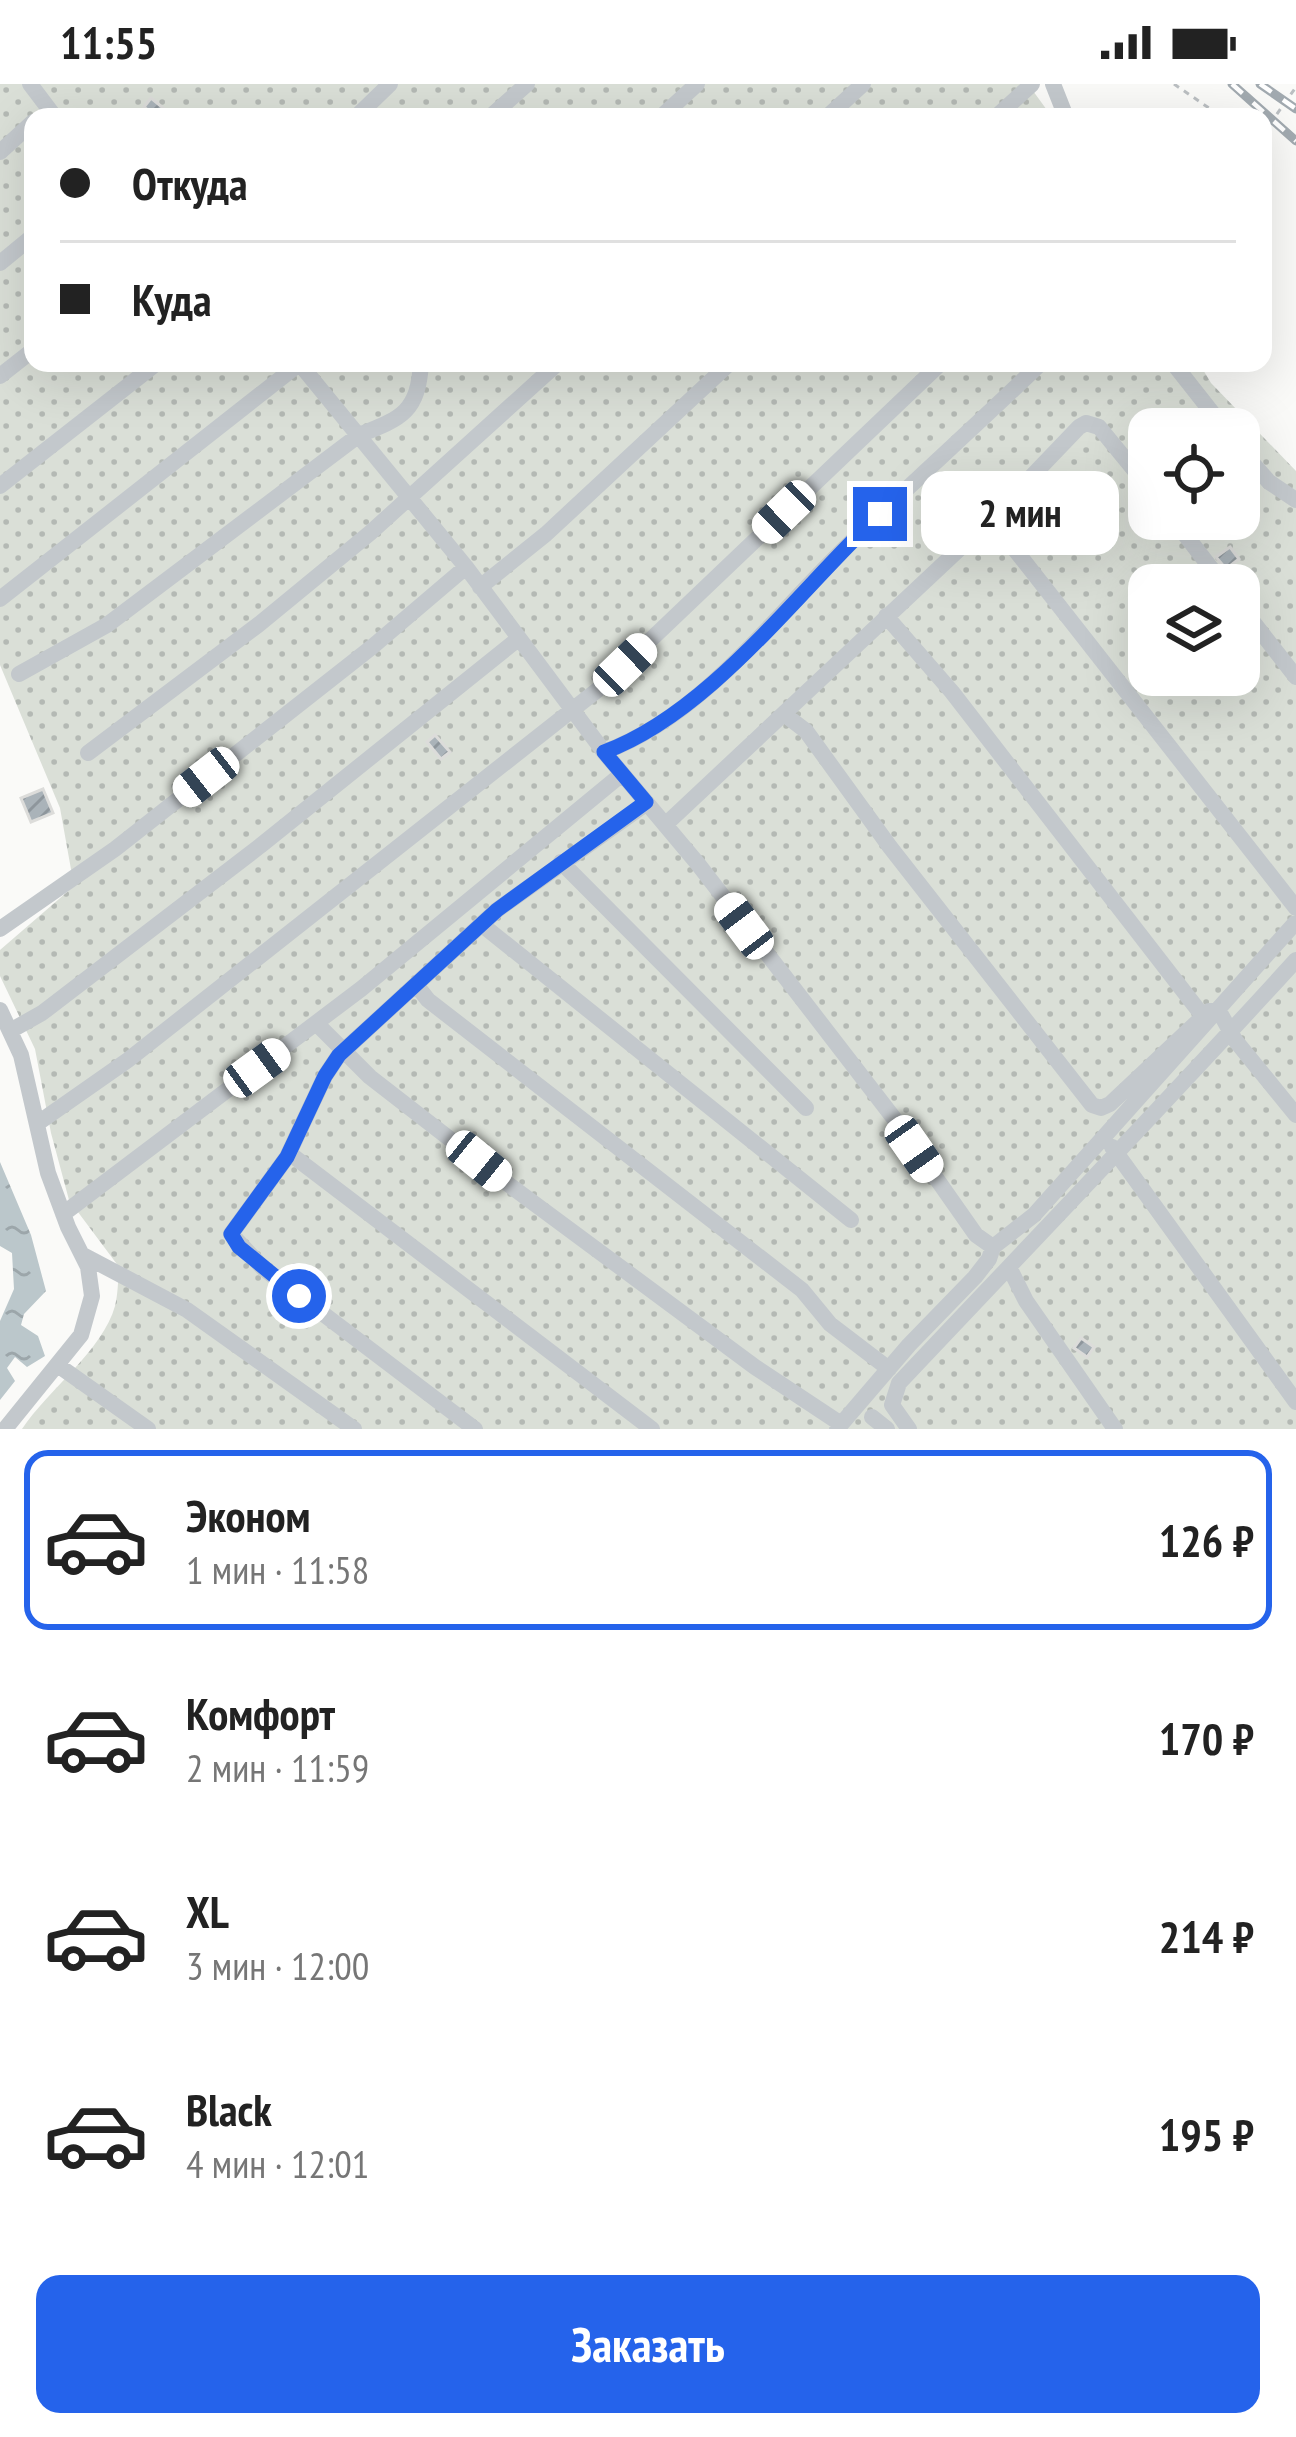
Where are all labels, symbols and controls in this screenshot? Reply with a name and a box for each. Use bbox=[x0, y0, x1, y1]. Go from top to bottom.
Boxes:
text: 11:55 bbox=[60, 13, 157, 71]
text: Откуда bbox=[132, 154, 248, 212]
text: Куда bbox=[132, 270, 211, 328]
map controls bbox=[1128, 408, 1260, 696]
button: locate bbox=[1128, 408, 1260, 540]
callout: 2 мин bbox=[922, 472, 1120, 556]
car bbox=[746, 474, 822, 550]
route end bbox=[853, 487, 907, 541]
text: 2 мин bbox=[978, 487, 1062, 538]
button: layers bbox=[1128, 564, 1260, 696]
car bbox=[587, 627, 663, 703]
car bbox=[167, 741, 245, 813]
car bbox=[708, 886, 780, 966]
car bbox=[217, 1032, 297, 1104]
car bbox=[879, 1109, 949, 1189]
car bbox=[440, 1124, 518, 1198]
route start bbox=[272, 1269, 326, 1323]
icon: car bbox=[42, 1486, 150, 1594]
text: Эконом bbox=[186, 1486, 310, 1544]
text: 126 ₽ bbox=[1159, 1511, 1254, 1569]
text: 1 мин · 11:58 bbox=[186, 1544, 369, 1595]
icon: car bbox=[42, 1684, 150, 1792]
text: Комфорт bbox=[186, 1684, 335, 1742]
text: 170 ₽ bbox=[1159, 1709, 1254, 1767]
text: 2 мин · 11:59 bbox=[186, 1742, 369, 1793]
icon: car bbox=[42, 1882, 150, 1990]
text: XL bbox=[186, 1882, 229, 1940]
text: 214 ₽ bbox=[1159, 1907, 1254, 1965]
text: 3 мин · 12:00 bbox=[186, 1940, 369, 1991]
icon: car bbox=[42, 2080, 150, 2188]
text: Black bbox=[186, 2080, 272, 2138]
text: 195 ₽ bbox=[1159, 2105, 1254, 2163]
text: 4 мин · 12:01 bbox=[186, 2138, 369, 2189]
button: Заказать bbox=[36, 2275, 1260, 2413]

